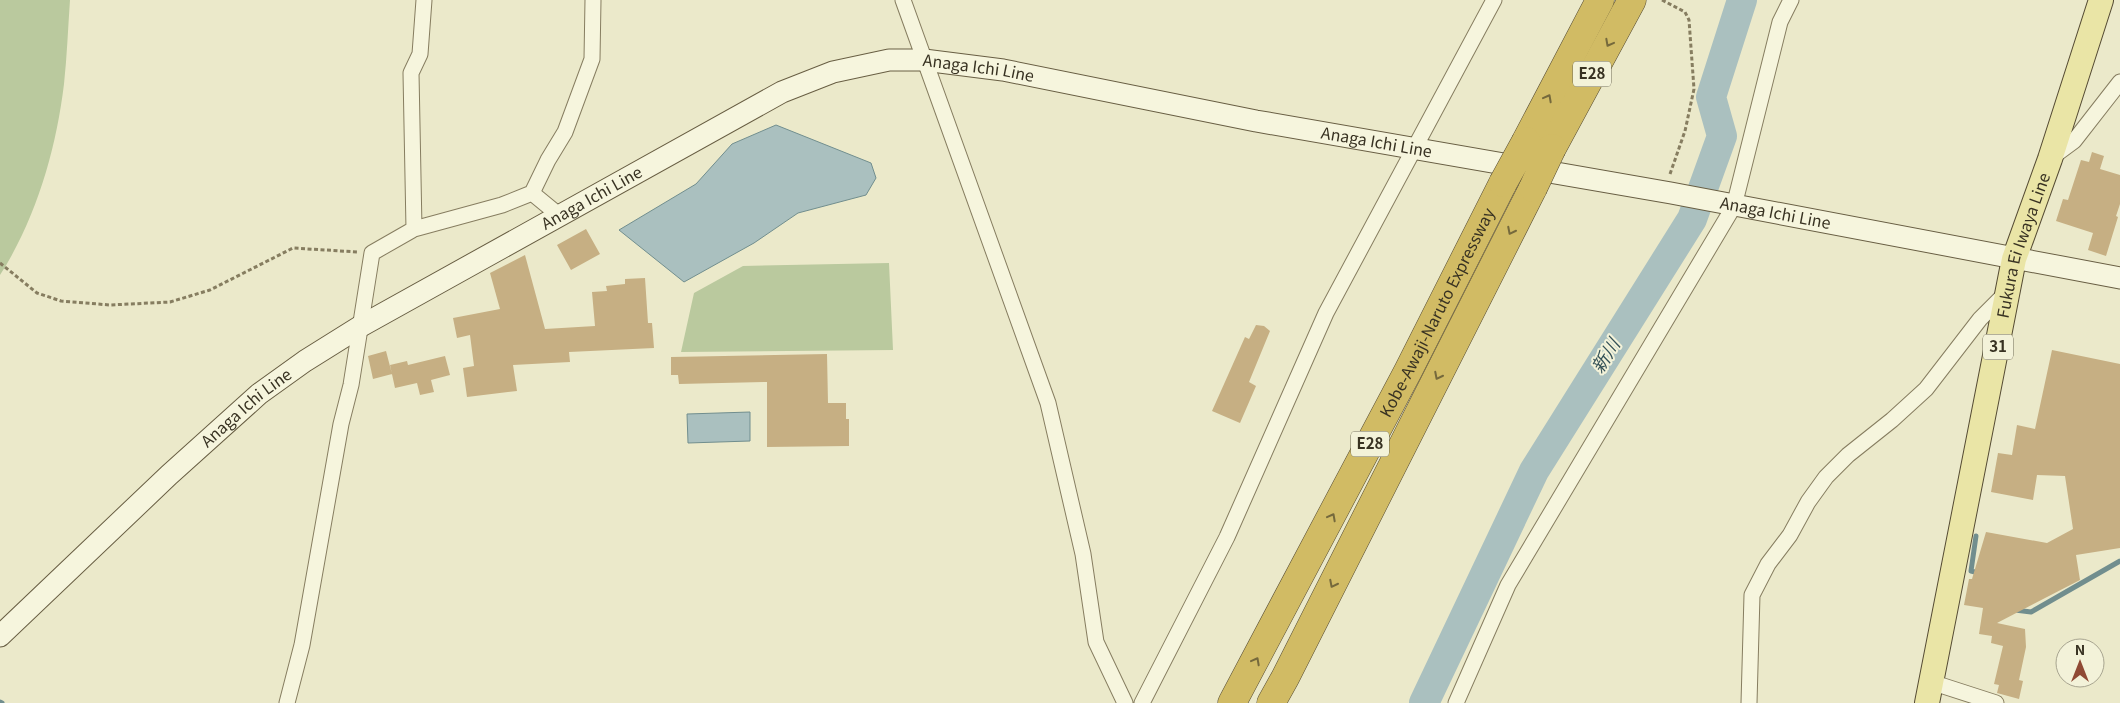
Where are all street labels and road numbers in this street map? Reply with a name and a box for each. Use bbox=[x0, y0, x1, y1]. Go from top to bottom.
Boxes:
street label: Anaga Ichi Line bbox=[922, 47, 1037, 87]
road number: E28 bbox=[1573, 62, 1611, 86]
street label: Anaga Ichi Line bbox=[1319, 120, 1434, 162]
street label: Anaga Ichi Line bbox=[536, 159, 646, 235]
street label: Fukura Ei Iwaya Line bbox=[1990, 169, 2055, 320]
street label: Anaga Ichi Line bbox=[1718, 190, 1833, 234]
street label: Kobe-Awaji-Naruto Expressway bbox=[1373, 203, 1500, 421]
road number: 31 bbox=[1983, 334, 2013, 360]
street label: Anaga Ichi Line bbox=[195, 361, 296, 452]
road number: E28 bbox=[1351, 432, 1389, 456]

